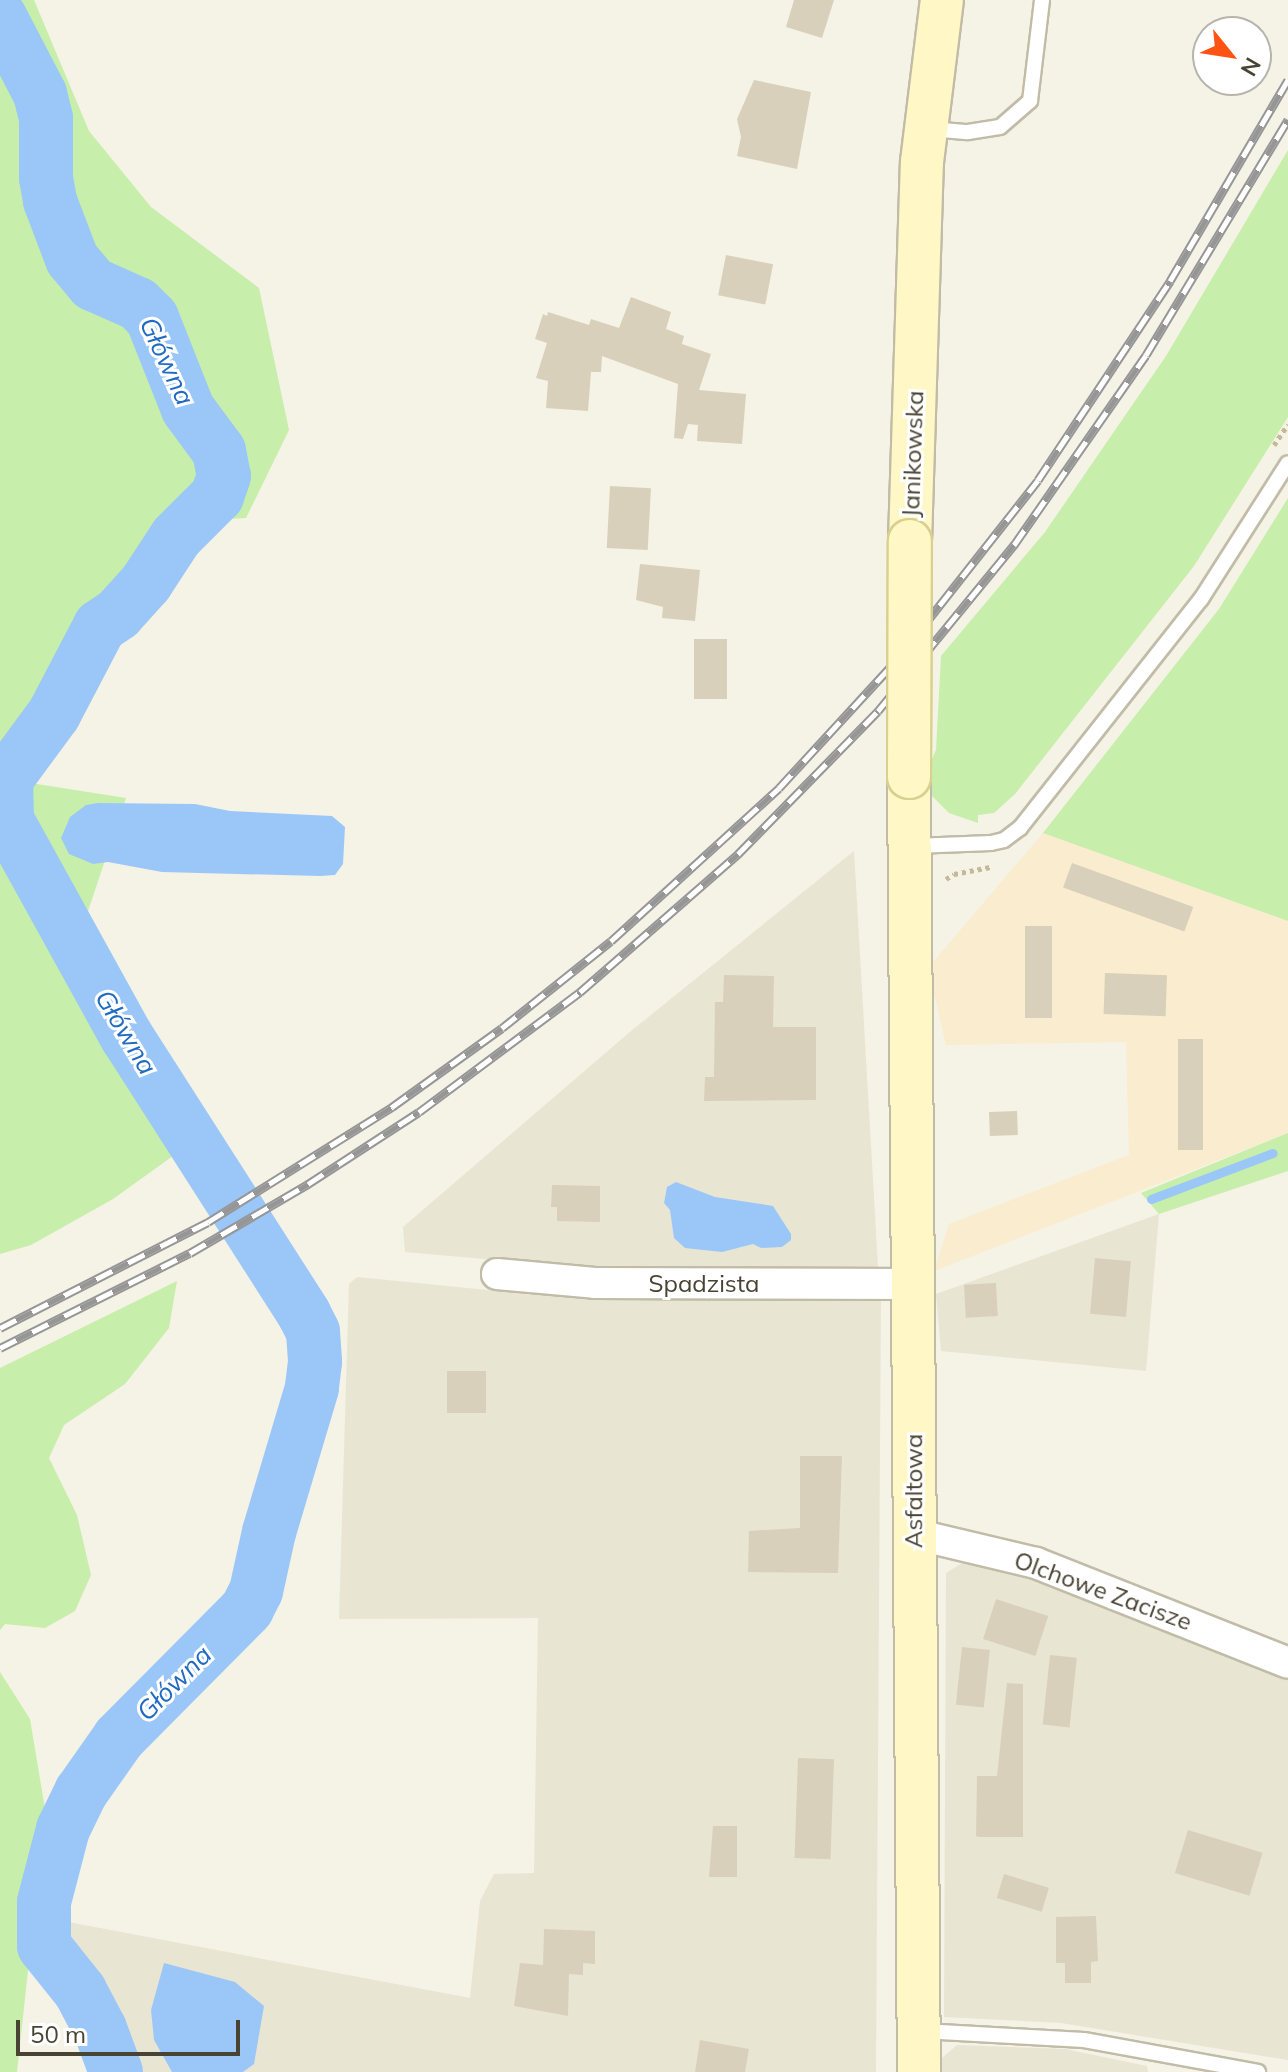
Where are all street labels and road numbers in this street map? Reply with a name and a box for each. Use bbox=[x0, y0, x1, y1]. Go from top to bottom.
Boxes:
street label: Janikowska bbox=[896, 390, 930, 518]
street label: Spadzista bbox=[649, 1270, 759, 1298]
street label: Asfaltowa bbox=[900, 1434, 928, 1548]
street label: Olchowe Zacisze bbox=[1010, 1546, 1196, 1636]

